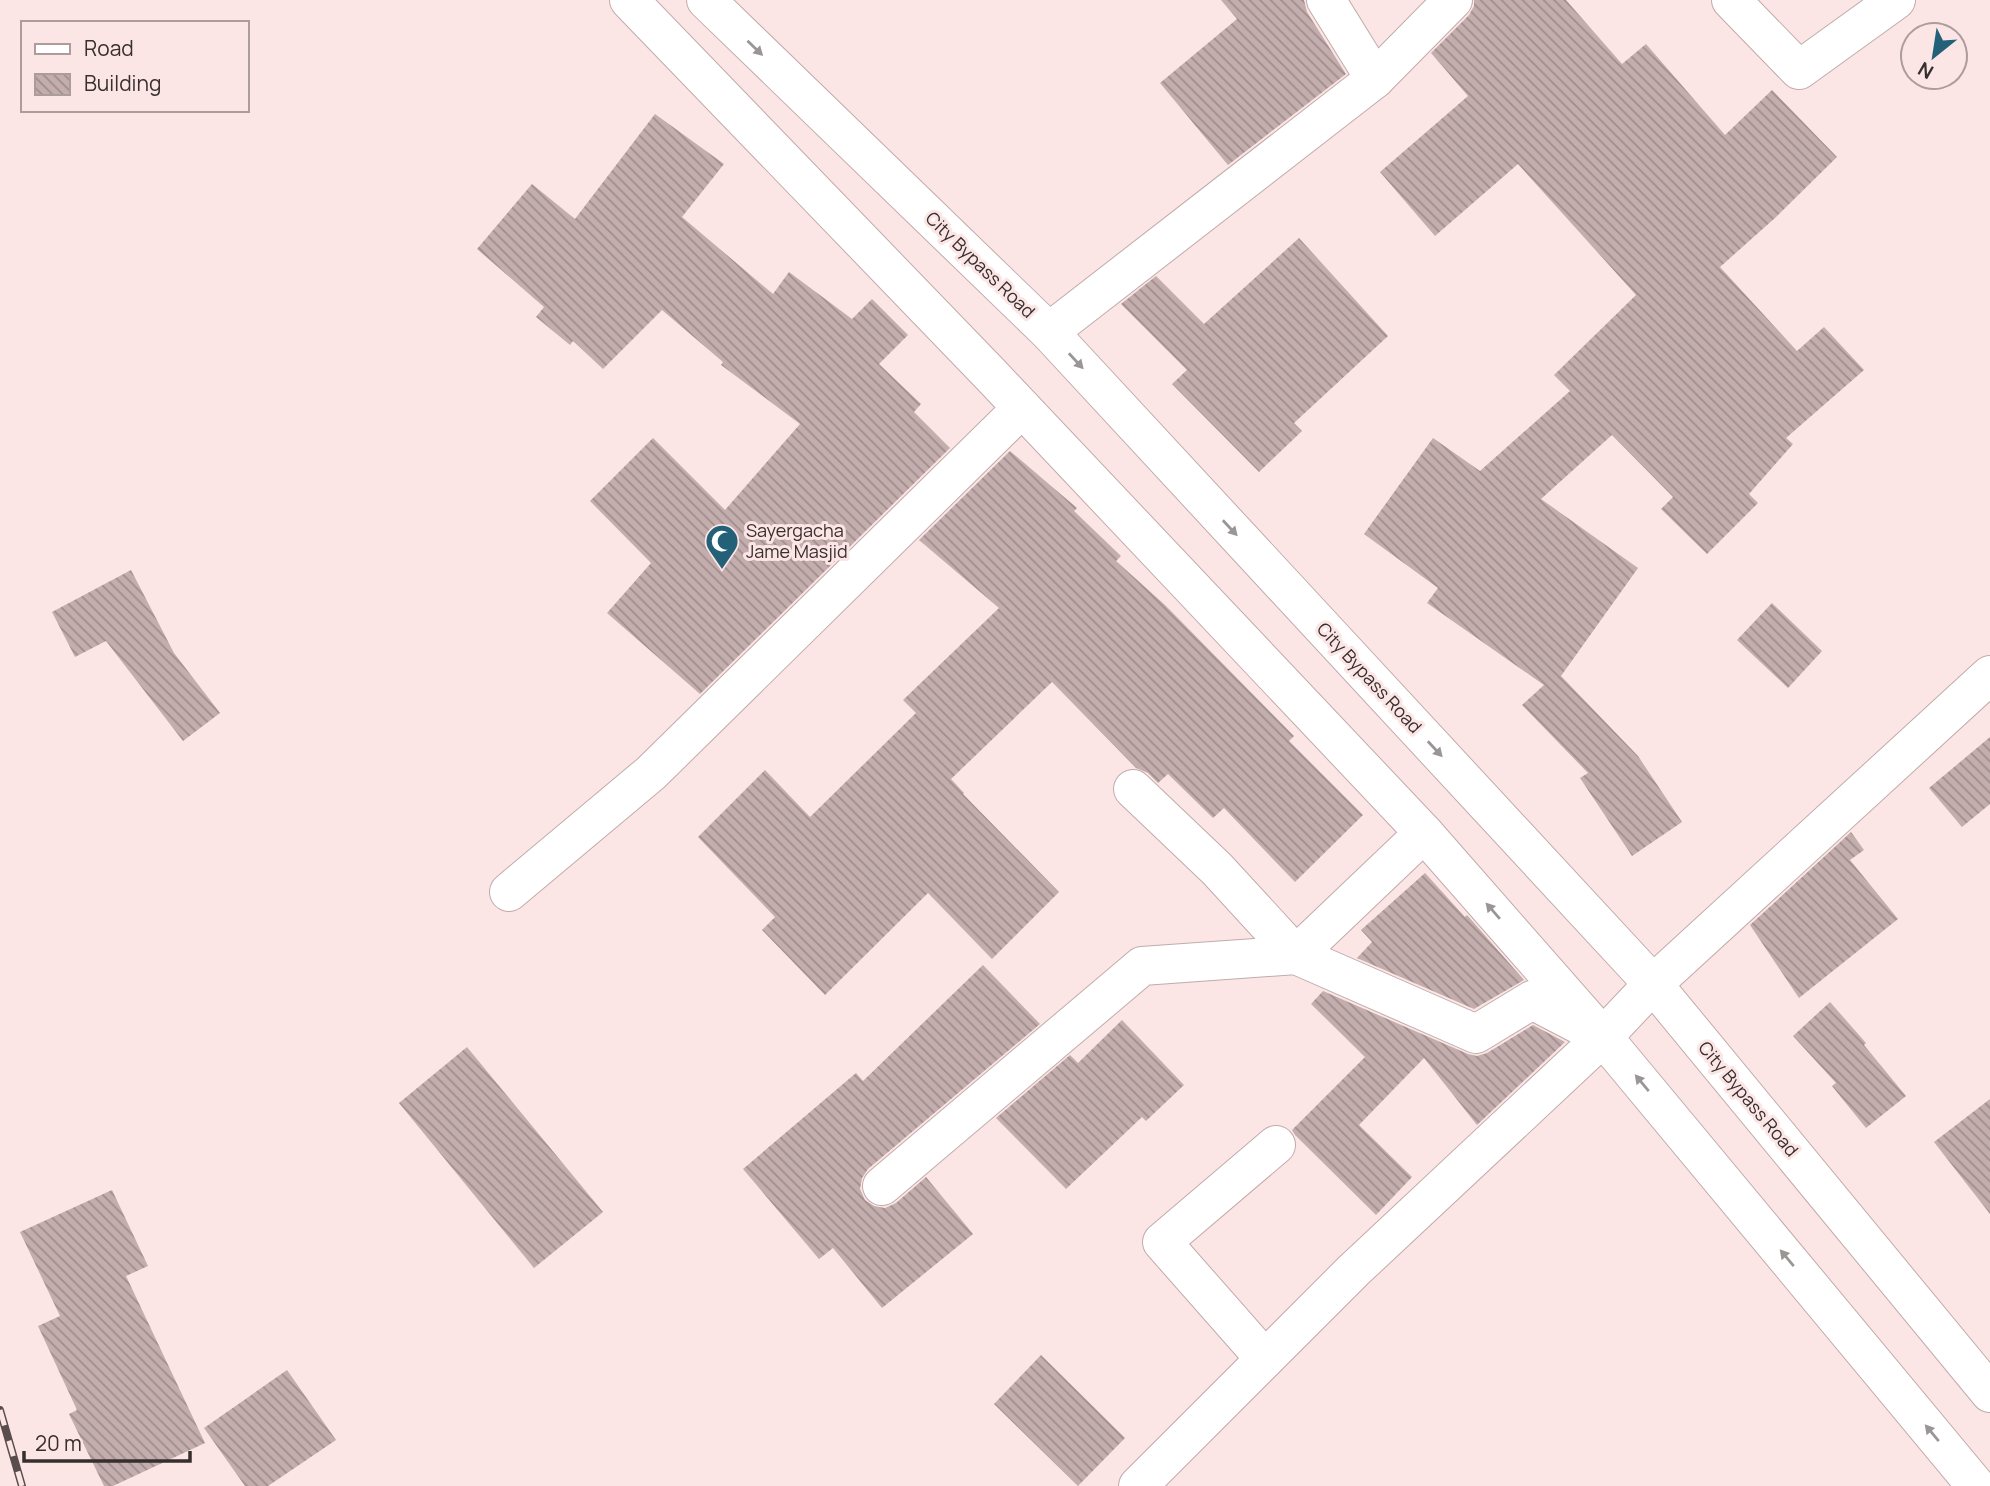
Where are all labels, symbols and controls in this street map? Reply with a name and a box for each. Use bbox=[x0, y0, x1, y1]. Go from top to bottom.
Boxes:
legend bbox=[21, 21, 248, 112]
north arrow bbox=[1899, 21, 1969, 91]
text: Road bbox=[84, 34, 134, 62]
one-way arrow bbox=[747, 39, 764, 56]
text: N bbox=[1913, 56, 1938, 85]
text: Building bbox=[84, 69, 161, 97]
street label: City Bypass Road bbox=[921, 206, 1041, 323]
one-way arrow bbox=[1067, 352, 1083, 369]
place label: Sayergacha Jame Masjid bbox=[746, 518, 848, 563]
one-way arrow bbox=[1222, 519, 1238, 537]
mosque icon: Sayergacha Jame Masjid bbox=[703, 522, 741, 571]
street label: City Bypass Road bbox=[1312, 617, 1427, 738]
one-way arrow bbox=[1426, 740, 1442, 757]
one-way arrow bbox=[1485, 902, 1501, 920]
street label: City Bypass Road bbox=[1693, 1036, 1804, 1161]
one-way arrow bbox=[1634, 1075, 1649, 1093]
one-way arrow bbox=[1780, 1250, 1795, 1267]
scale bar bbox=[24, 1420, 191, 1464]
one-way arrow bbox=[1925, 1425, 1940, 1442]
text: 20 m bbox=[35, 1429, 82, 1457]

